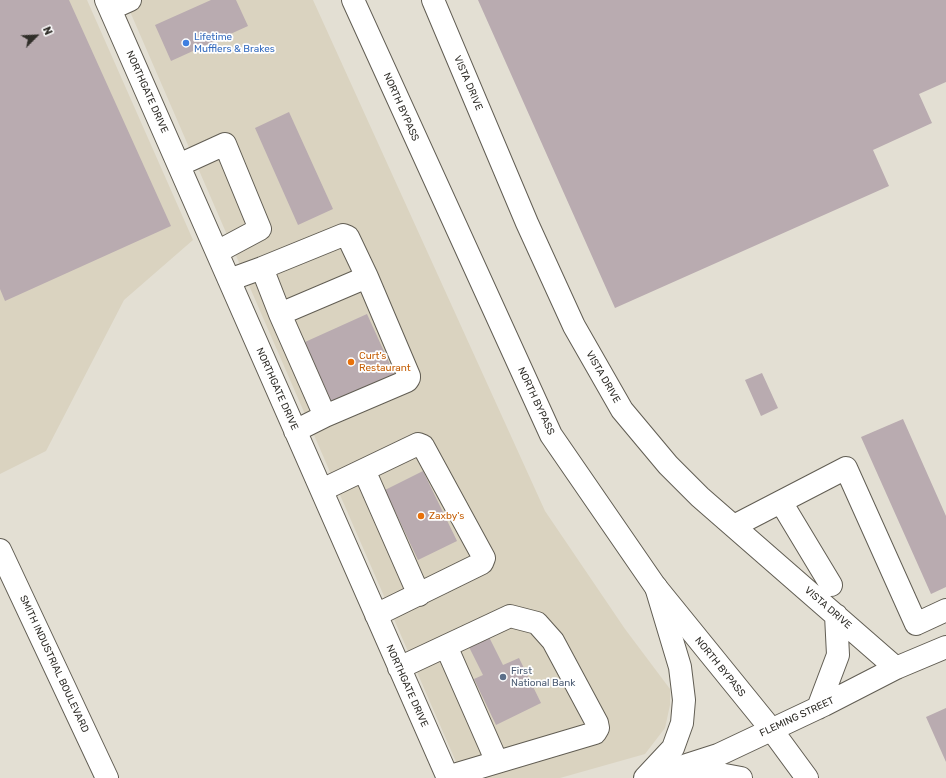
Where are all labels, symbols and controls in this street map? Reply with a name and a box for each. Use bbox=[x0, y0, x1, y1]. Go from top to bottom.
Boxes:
north arrow bbox=[16, 16, 56, 56]
text: N bbox=[40, 25, 55, 37]
place label: Lifetime Mufflers & Brakes bbox=[194, 31, 275, 54]
marker: Lifetime Mufflers & Brakes bbox=[181, 38, 191, 48]
street label: NORTHGATE DRIVE bbox=[123, 49, 171, 135]
street label: VISTA DRIVE bbox=[451, 54, 485, 112]
street label: NORTH BYPASS bbox=[381, 71, 421, 143]
street label: NORTHGATE DRIVE bbox=[253, 346, 301, 432]
street label: VISTA DRIVE bbox=[583, 349, 623, 405]
place label: Curt's Restaurant bbox=[359, 350, 411, 374]
marker: Curt's Restaurant bbox=[346, 357, 356, 367]
street label: NORTH BYPASS bbox=[515, 365, 557, 437]
place label: Zaxby's bbox=[429, 510, 464, 522]
marker: Zaxby's bbox=[416, 511, 426, 521]
street label: VISTA DRIVE bbox=[802, 584, 854, 632]
street label: SMITH INDUSTRIAL BOULEVARD bbox=[17, 593, 91, 735]
street label: NORTH BYPASS bbox=[692, 635, 748, 699]
street label: NORTHGATE DRIVE bbox=[383, 643, 431, 729]
place label: First National Bank bbox=[511, 665, 575, 688]
marker: First National Bank bbox=[498, 672, 508, 682]
street label: FLEMING STREET bbox=[758, 694, 836, 740]

